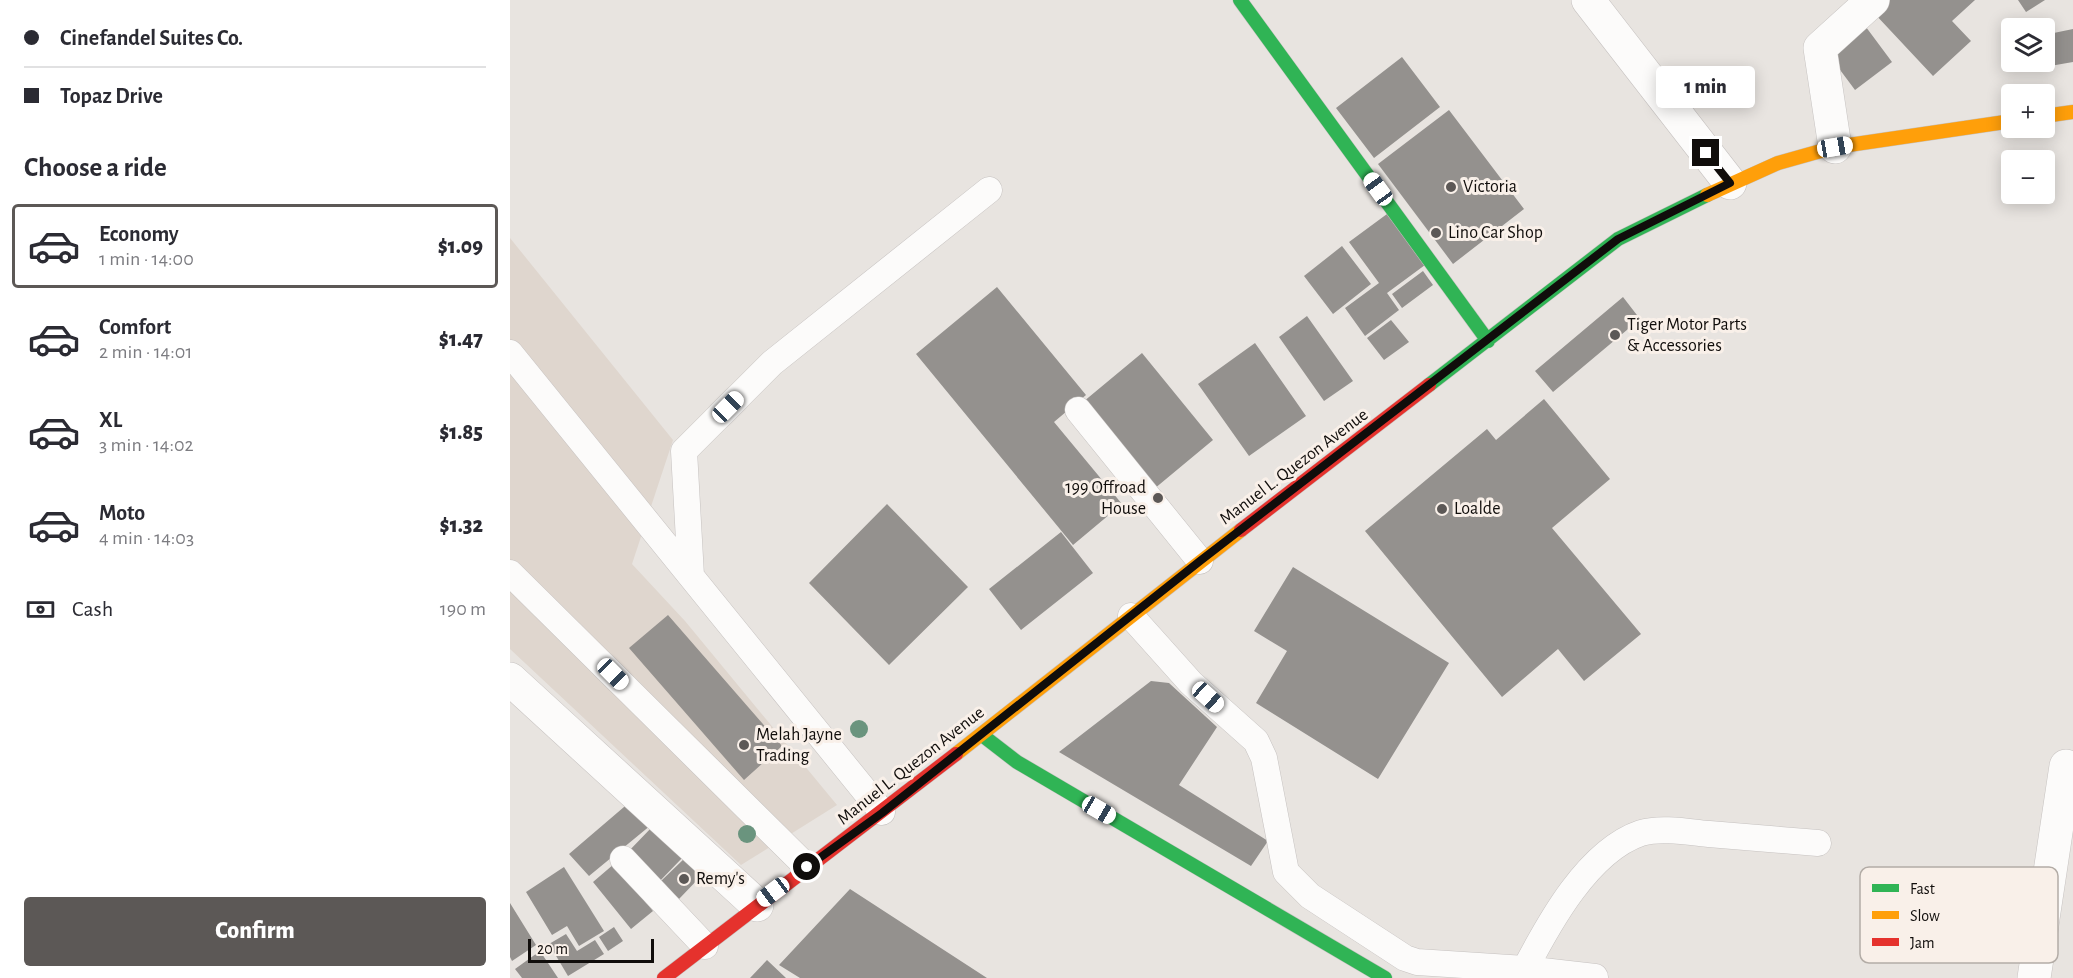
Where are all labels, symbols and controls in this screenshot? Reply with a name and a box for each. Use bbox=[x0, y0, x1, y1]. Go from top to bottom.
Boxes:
map controls bbox=[2001, 18, 2055, 204]
button: layers bbox=[2001, 18, 2055, 72]
text: Cinefandel Suites Co. bbox=[60, 27, 243, 49]
callout: 1 min bbox=[1656, 66, 1756, 108]
text: 1 min bbox=[1684, 77, 1727, 97]
button: + bbox=[2001, 84, 2055, 138]
text: Topaz Drive bbox=[60, 85, 163, 107]
car bbox=[1816, 135, 1854, 159]
route end bbox=[1692, 139, 1719, 166]
button: − bbox=[2001, 150, 2055, 204]
text: Choose a ride bbox=[24, 154, 167, 181]
car bbox=[1360, 169, 1396, 209]
place label: Victoria bbox=[1463, 178, 1517, 196]
marker: Victoria bbox=[1444, 180, 1458, 194]
icon: car bbox=[27, 219, 81, 273]
text: Economy bbox=[99, 223, 179, 245]
place label: Lino Car Shop bbox=[1448, 224, 1543, 242]
marker: Lino Car Shop bbox=[1429, 226, 1443, 240]
text: $1.09 bbox=[438, 235, 483, 257]
text: 1 min · 14:00 bbox=[99, 249, 194, 269]
icon: car bbox=[27, 312, 81, 366]
text: Comfort bbox=[99, 316, 171, 338]
place label: Tiger Motor Parts & Accessories bbox=[1627, 316, 1747, 355]
text: $1.47 bbox=[439, 328, 483, 350]
marker: Tiger Motor Parts & Accessories bbox=[1608, 328, 1622, 342]
text: 2 min · 14:01 bbox=[99, 342, 192, 362]
car bbox=[709, 388, 747, 426]
icon: car bbox=[27, 405, 81, 459]
street label: Manuel L. Quezon Avenue bbox=[1217, 406, 1371, 528]
text: XL bbox=[99, 409, 122, 431]
text: $1.85 bbox=[439, 421, 483, 443]
text: 3 min · 14:02 bbox=[99, 435, 194, 455]
place label: 199 Offroad House bbox=[1065, 479, 1146, 518]
marker: 199 Offroad House bbox=[1151, 491, 1165, 505]
icon: car bbox=[27, 498, 81, 552]
place label: Loalde bbox=[1454, 500, 1500, 518]
text: Moto bbox=[99, 502, 145, 524]
marker: Loalde bbox=[1435, 502, 1449, 516]
text: $1.32 bbox=[440, 514, 483, 536]
text: 4 min · 14:03 bbox=[99, 528, 194, 548]
icon: cash bbox=[24, 593, 57, 626]
text: Cash bbox=[72, 598, 113, 620]
text: 190 m bbox=[440, 599, 486, 619]
car bbox=[594, 655, 632, 693]
car bbox=[1189, 678, 1227, 716]
street label: Manuel L. Quezon Avenue bbox=[834, 703, 988, 829]
place label: Melah Jayne Trading bbox=[756, 726, 842, 765]
marker: Melah Jayne Trading bbox=[737, 738, 751, 752]
car bbox=[1079, 793, 1119, 827]
route start bbox=[793, 853, 820, 880]
legend bbox=[1860, 867, 2058, 963]
place label: Remy's bbox=[696, 870, 745, 888]
marker: Remy's bbox=[677, 872, 691, 886]
car bbox=[753, 874, 793, 910]
text: Fast bbox=[1910, 881, 1935, 897]
button: Confirm bbox=[24, 897, 486, 966]
text: Slow bbox=[1910, 908, 1940, 924]
text: Jam bbox=[1910, 935, 1935, 951]
scale bar bbox=[528, 936, 654, 964]
text: 20 m bbox=[537, 941, 568, 957]

